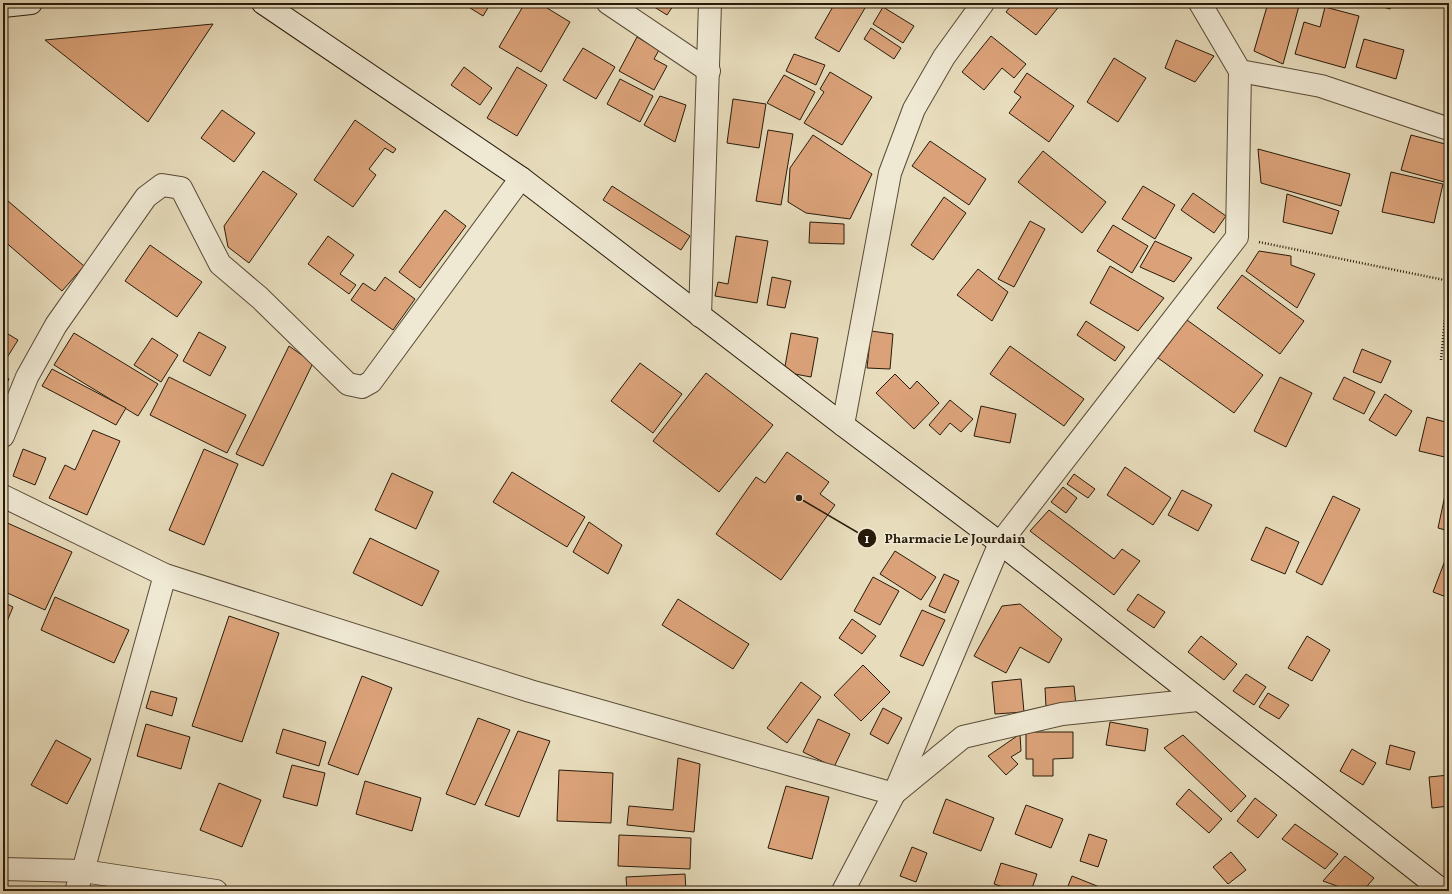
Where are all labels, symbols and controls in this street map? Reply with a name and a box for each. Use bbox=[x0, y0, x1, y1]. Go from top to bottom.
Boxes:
callout: Pharmacie Le Jourdain bbox=[857, 526, 1034, 551]
text: Pharmacie Le Jourdain bbox=[885, 531, 1026, 549]
text: 1 bbox=[865, 532, 870, 548]

